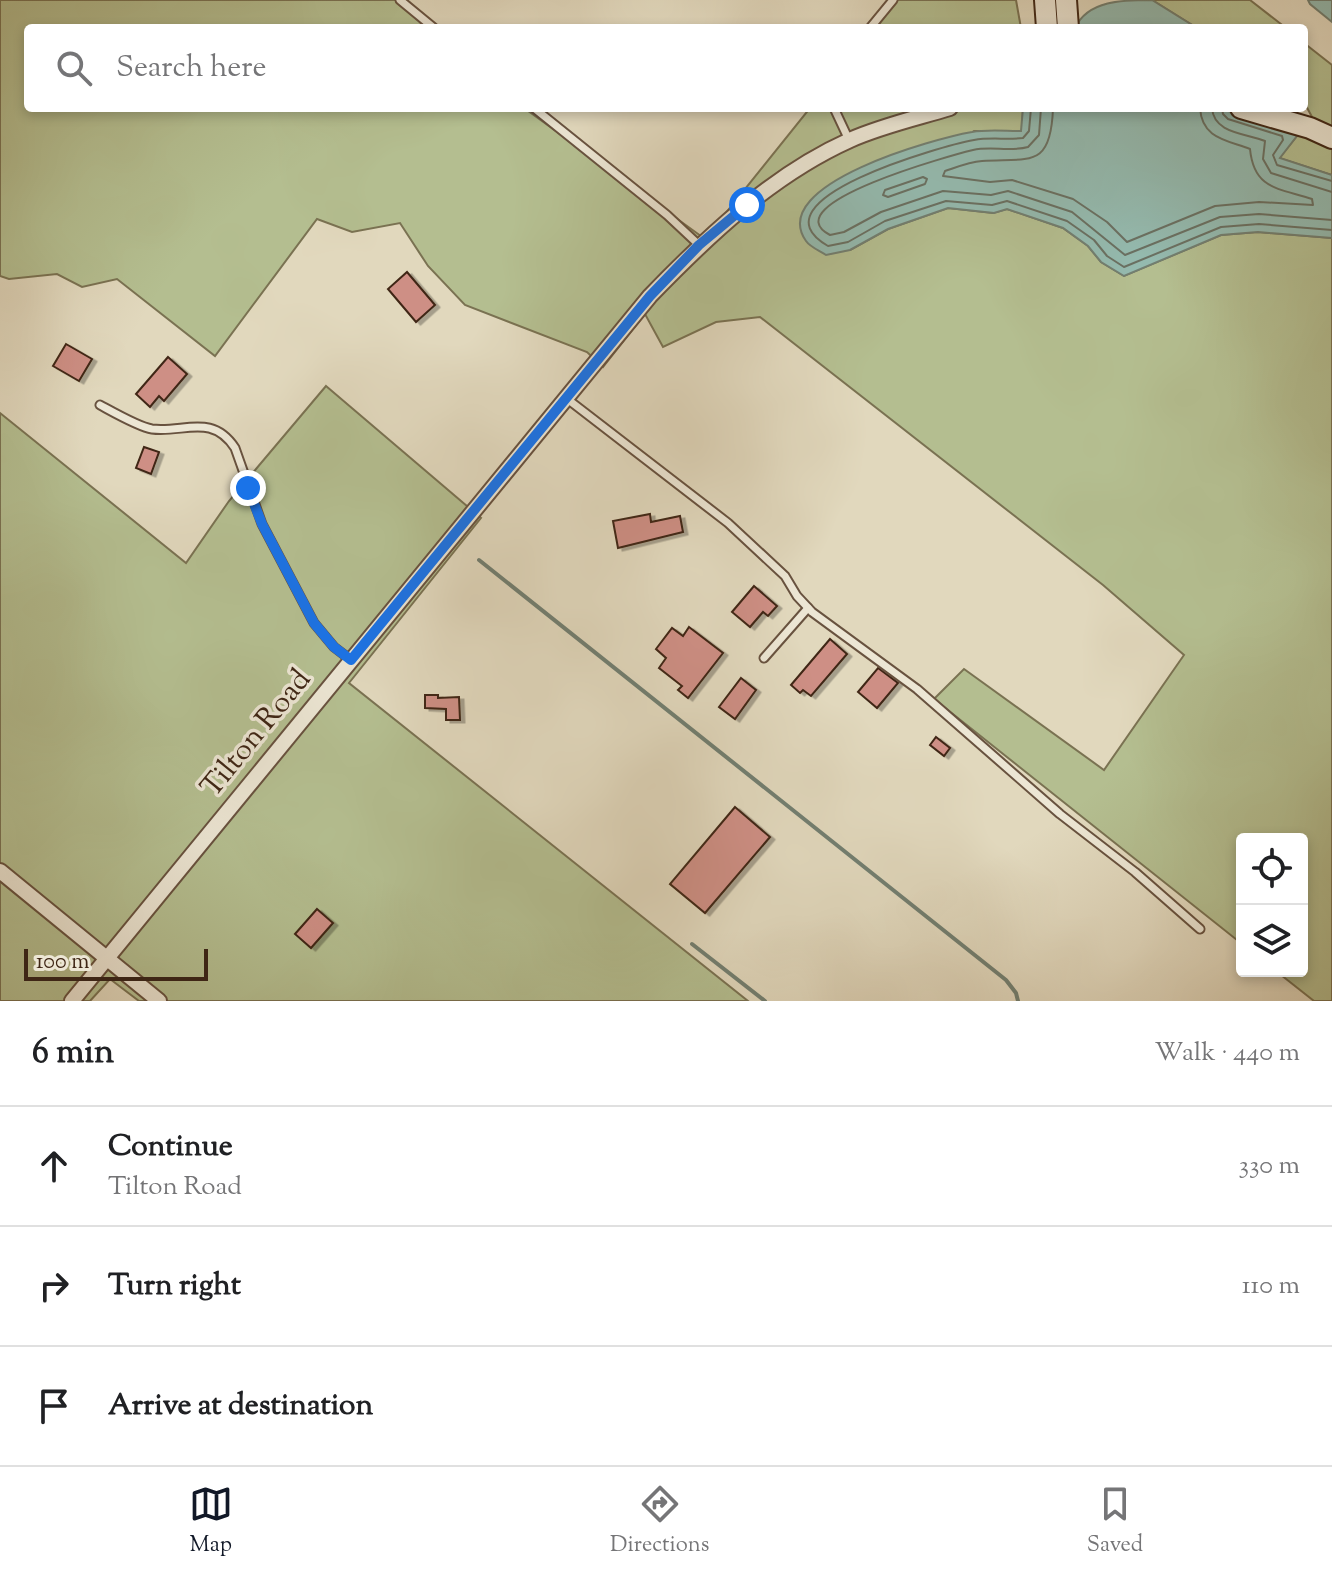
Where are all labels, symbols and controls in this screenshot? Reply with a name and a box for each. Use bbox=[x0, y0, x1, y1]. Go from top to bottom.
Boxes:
search box bbox=[24, 24, 1308, 112]
icon: search bbox=[52, 46, 96, 90]
text: Search here bbox=[116, 47, 266, 90]
route start bbox=[729, 187, 765, 223]
route end bbox=[230, 470, 266, 506]
street label: Tilton Road bbox=[192, 660, 322, 808]
map controls bbox=[1236, 833, 1308, 977]
button: locate bbox=[1236, 833, 1308, 905]
button: layers bbox=[1236, 905, 1308, 977]
scale bar bbox=[24, 945, 208, 981]
text: 100 m bbox=[36, 947, 89, 979]
text: 6 min bbox=[32, 1029, 114, 1078]
text: Walk · 440 m bbox=[1155, 1035, 1300, 1072]
text: Continue bbox=[108, 1126, 233, 1169]
icon: ahead bbox=[32, 1144, 76, 1188]
text: 330 m bbox=[1238, 1148, 1300, 1185]
text: Tilton Road bbox=[108, 1169, 242, 1206]
icon: right bbox=[32, 1264, 76, 1308]
text: Turn right bbox=[108, 1265, 241, 1308]
text: 110 m bbox=[1242, 1268, 1300, 1305]
icon: arrive bbox=[32, 1384, 76, 1428]
text: Arrive at destination bbox=[108, 1385, 373, 1428]
tab: Map bbox=[189, 1482, 233, 1562]
tab: Directions bbox=[610, 1482, 709, 1562]
tab: Saved bbox=[1087, 1482, 1143, 1562]

